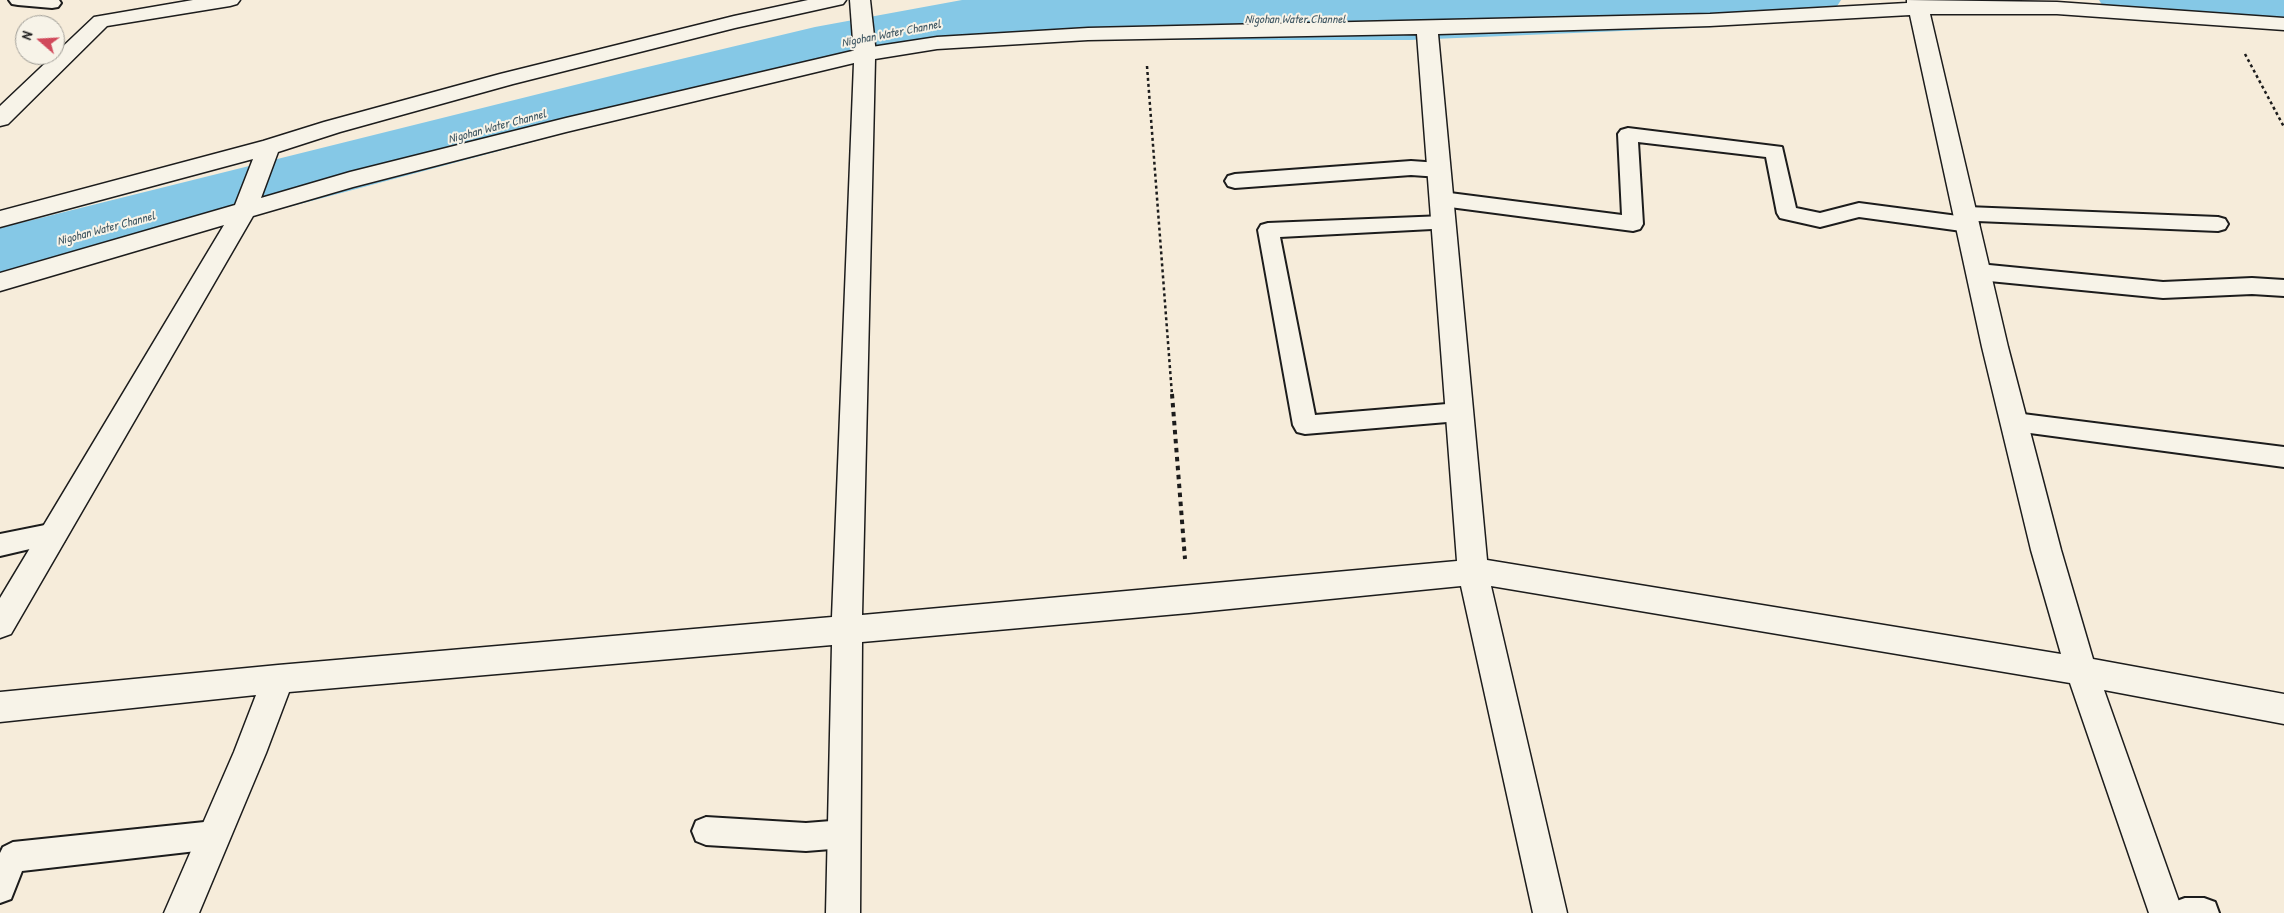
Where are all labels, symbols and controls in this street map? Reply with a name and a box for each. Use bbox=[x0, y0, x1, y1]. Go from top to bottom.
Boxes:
water label: Nigohan Water Channel bbox=[1245, 13, 1345, 27]
north arrow bbox=[15, 15, 65, 65]
water label: Nigohan Water Channel bbox=[840, 17, 942, 51]
text: N bbox=[16, 29, 36, 42]
water label: Nigohan Water Channel bbox=[447, 107, 547, 147]
water label: Nigohan Water Channel bbox=[56, 209, 156, 249]

